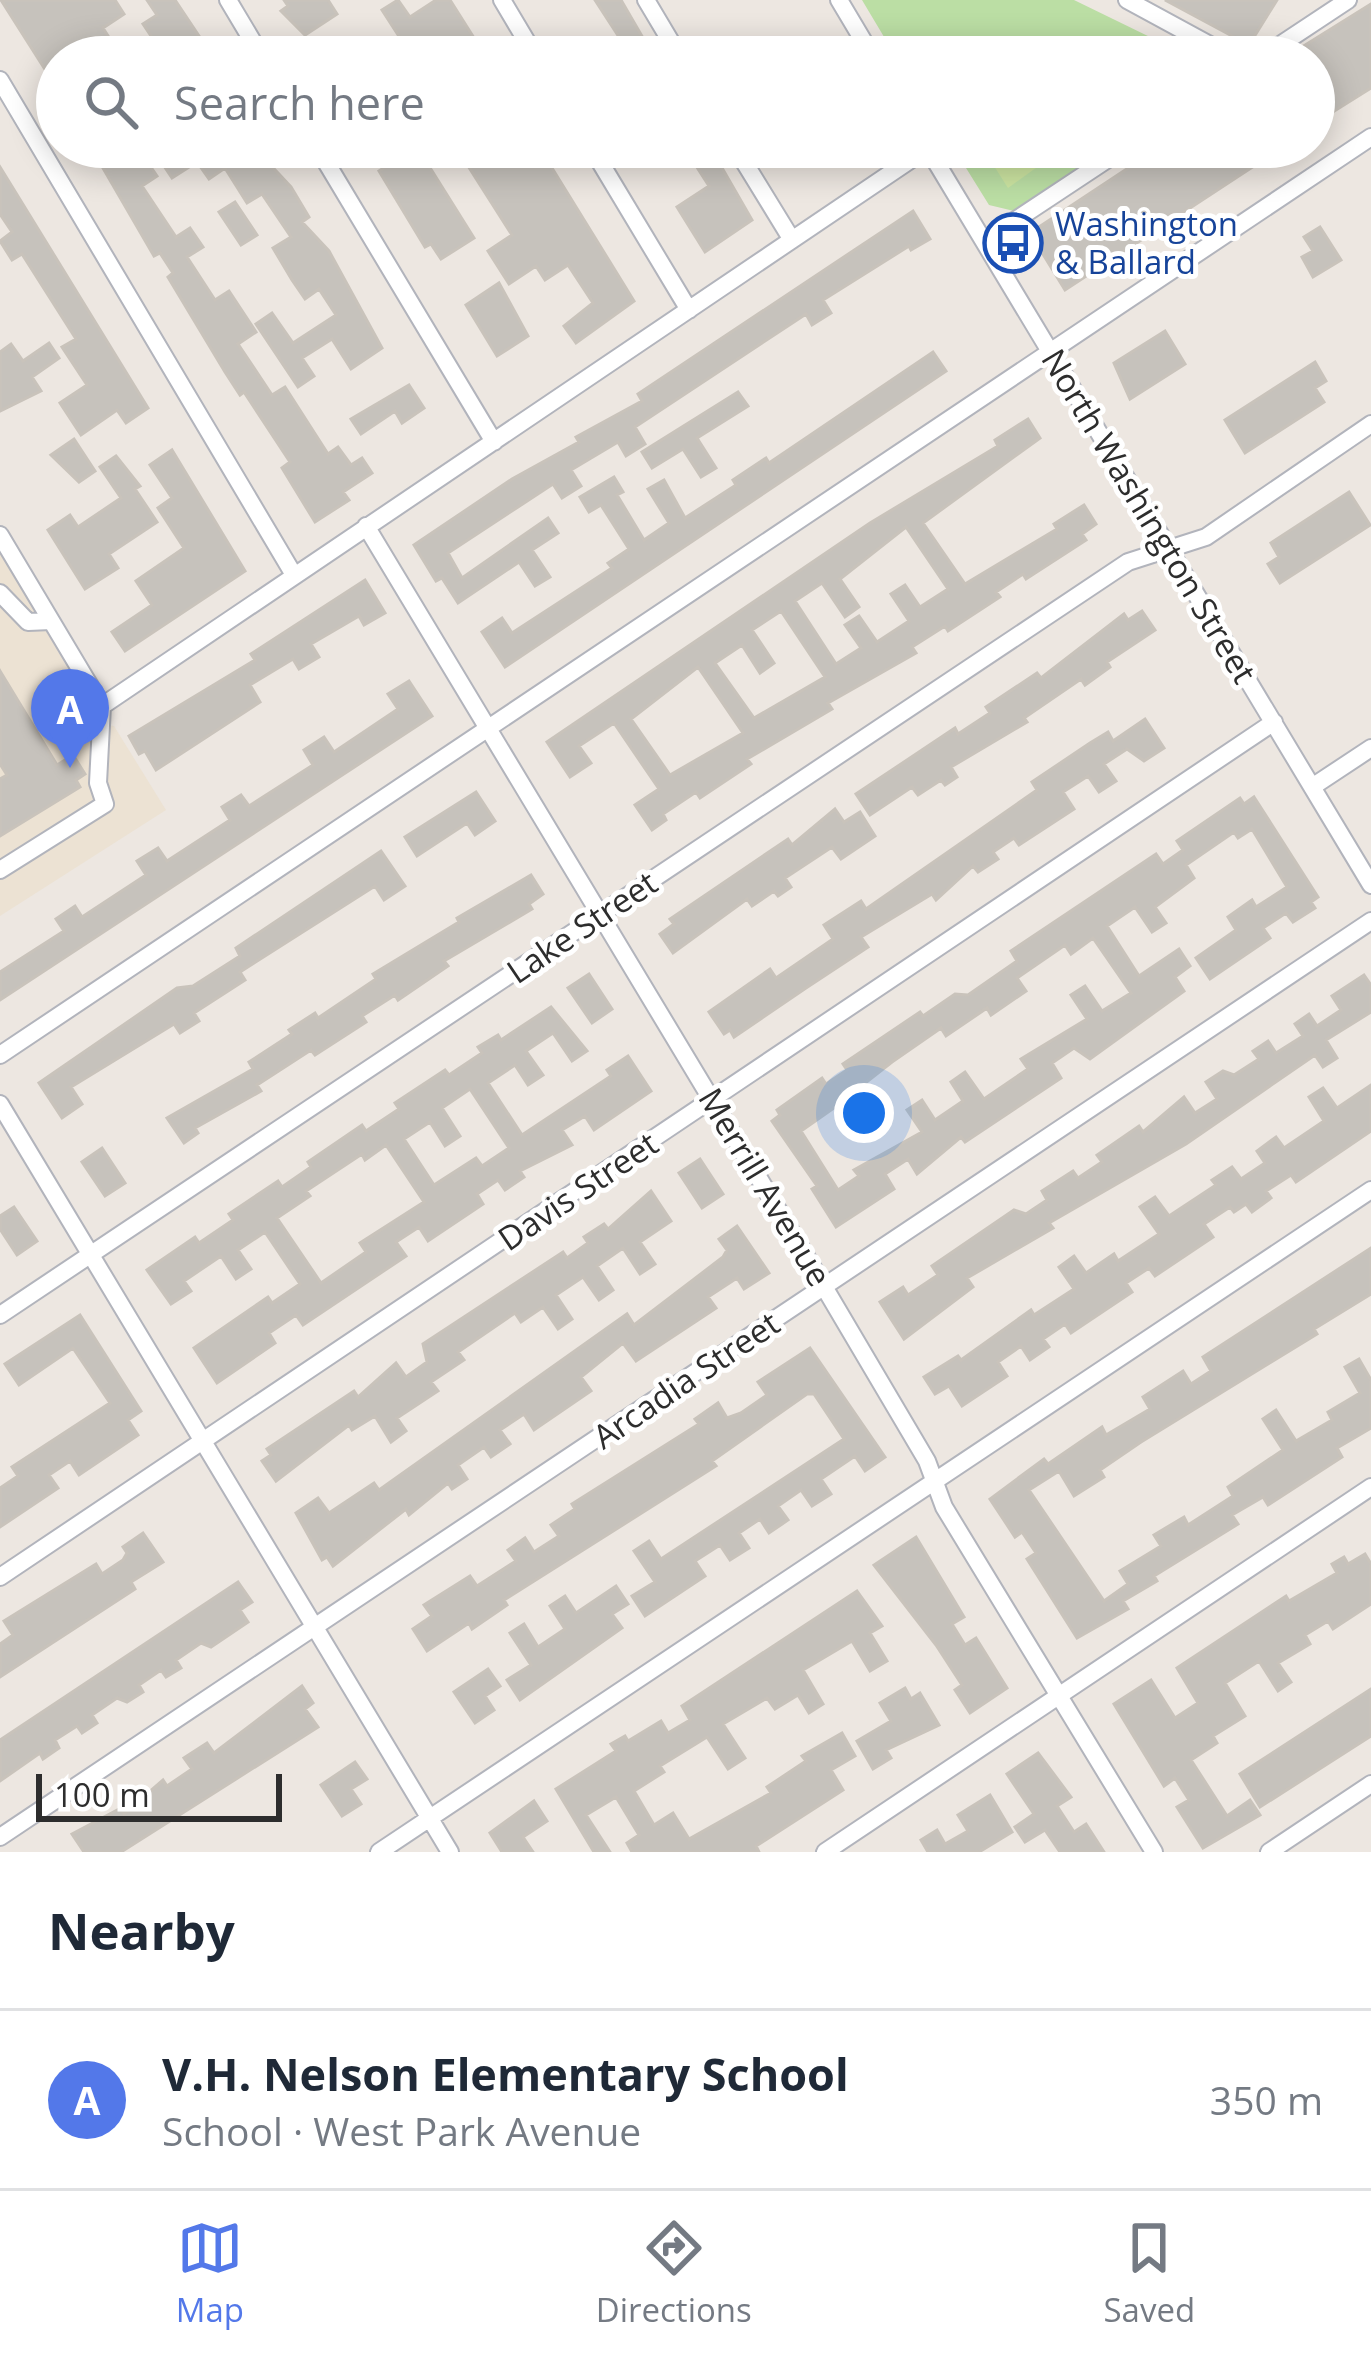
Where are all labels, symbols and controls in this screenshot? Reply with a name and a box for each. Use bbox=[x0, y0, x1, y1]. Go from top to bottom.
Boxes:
search box bbox=[36, 36, 1335, 168]
icon: search bbox=[78, 69, 144, 135]
text: Search here bbox=[174, 72, 425, 133]
place label: Washington & Ballard bbox=[1055, 201, 1238, 284]
bus stop icon: Washington & Ballard bbox=[982, 212, 1044, 274]
street label: North Washington Street bbox=[1032, 340, 1267, 691]
pin: A bbox=[31, 669, 109, 768]
street label: Lake Street bbox=[498, 860, 666, 993]
street label: Merrill Avenue bbox=[689, 1079, 842, 1294]
your location bbox=[834, 1083, 894, 1143]
street label: Davis Street bbox=[489, 1121, 666, 1261]
street label: Arcadia Street bbox=[584, 1301, 788, 1459]
scale bar bbox=[36, 1768, 282, 1821]
text: 100 m bbox=[54, 1772, 150, 1817]
text: Nearby bbox=[48, 1895, 235, 1965]
text: V.H. Nelson Elementary School bbox=[162, 2043, 849, 2104]
text: A bbox=[74, 2073, 100, 2126]
text: 350 m bbox=[1210, 2073, 1323, 2126]
text: School · West Park Avenue bbox=[162, 2104, 641, 2157]
tab: Map bbox=[176, 2215, 244, 2332]
tab: Directions bbox=[596, 2215, 752, 2332]
tab: Saved bbox=[1103, 2215, 1195, 2332]

